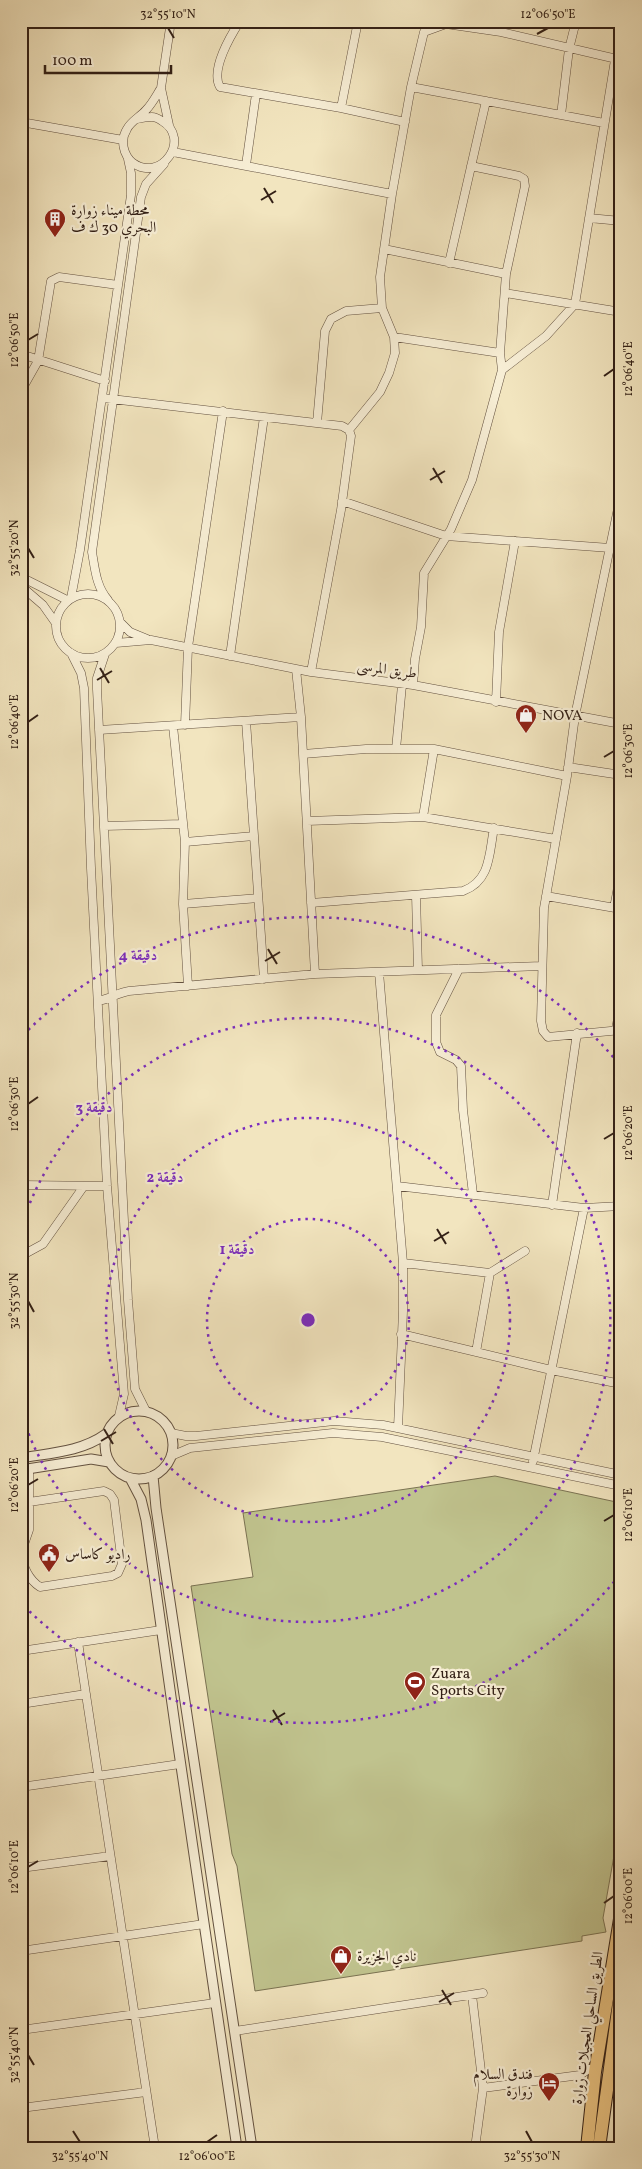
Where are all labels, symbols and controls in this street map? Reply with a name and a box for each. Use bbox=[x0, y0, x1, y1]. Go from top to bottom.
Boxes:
text: 32°55'10"N bbox=[140, 7, 196, 23]
text: 12°06'50"E bbox=[521, 7, 575, 23]
scale bar bbox=[45, 42, 171, 74]
text: 100 m bbox=[52, 51, 92, 72]
place label: محطة ميناء زوارة البحري 30 ك ف bbox=[71, 201, 156, 239]
building icon: محطة ميناء زوارة البحري 30 ك ف bbox=[43, 207, 67, 238]
text: 12°06'50"E bbox=[7, 313, 23, 367]
text: 12°06'40"E bbox=[621, 341, 637, 397]
text: 32°55'20"N bbox=[7, 519, 23, 576]
street label: طريق المرسى bbox=[355, 656, 418, 685]
text: 12°06'40"E bbox=[7, 694, 23, 750]
shop icon: NOVA bbox=[514, 703, 538, 734]
place label: NOVA bbox=[542, 706, 583, 727]
text: 12°06'30"E bbox=[621, 723, 637, 779]
text: 4 دقيقة bbox=[119, 946, 157, 967]
text: 12°06'30"E bbox=[7, 1076, 23, 1132]
text: 3 دقيقة bbox=[76, 1098, 112, 1119]
text: 12°06'20"E bbox=[621, 1105, 637, 1161]
text: 2 دقيقة bbox=[146, 1168, 184, 1189]
text: 1 دقيقة bbox=[219, 1240, 255, 1261]
text: 32°55'30"N bbox=[7, 1273, 23, 1329]
centre of rings bbox=[299, 1311, 317, 1329]
text: 12°06'20"E bbox=[7, 1457, 23, 1513]
text: 12°06'10"E bbox=[621, 1488, 637, 1542]
public building icon: راديو كاساس bbox=[37, 1542, 61, 1573]
place label: راديو كاساس bbox=[65, 1545, 130, 1566]
place label: Zuara Sports City bbox=[431, 1664, 505, 1702]
sports icon: Zuara Sports City bbox=[403, 1670, 427, 1701]
text: 12°06'10"E bbox=[7, 1840, 23, 1894]
text: 12°06'00"E bbox=[621, 1868, 637, 1924]
shop icon: نادي الجزيرة bbox=[329, 1944, 353, 1975]
place label: نادي الجزيرة bbox=[357, 1947, 416, 1968]
street label: الطريق الساحلي العجيلات زوارة bbox=[567, 1950, 612, 2106]
text: 32°55'40"N bbox=[7, 2027, 23, 2083]
place label: فندق السلام زوارة bbox=[473, 2065, 533, 2103]
hotel icon: فندق السلام زوارة bbox=[537, 2071, 561, 2102]
text: 32°55'40"N bbox=[52, 2149, 108, 2165]
text: 12°06'00"E bbox=[179, 2149, 235, 2165]
text: 32°55'30"N bbox=[504, 2149, 560, 2165]

